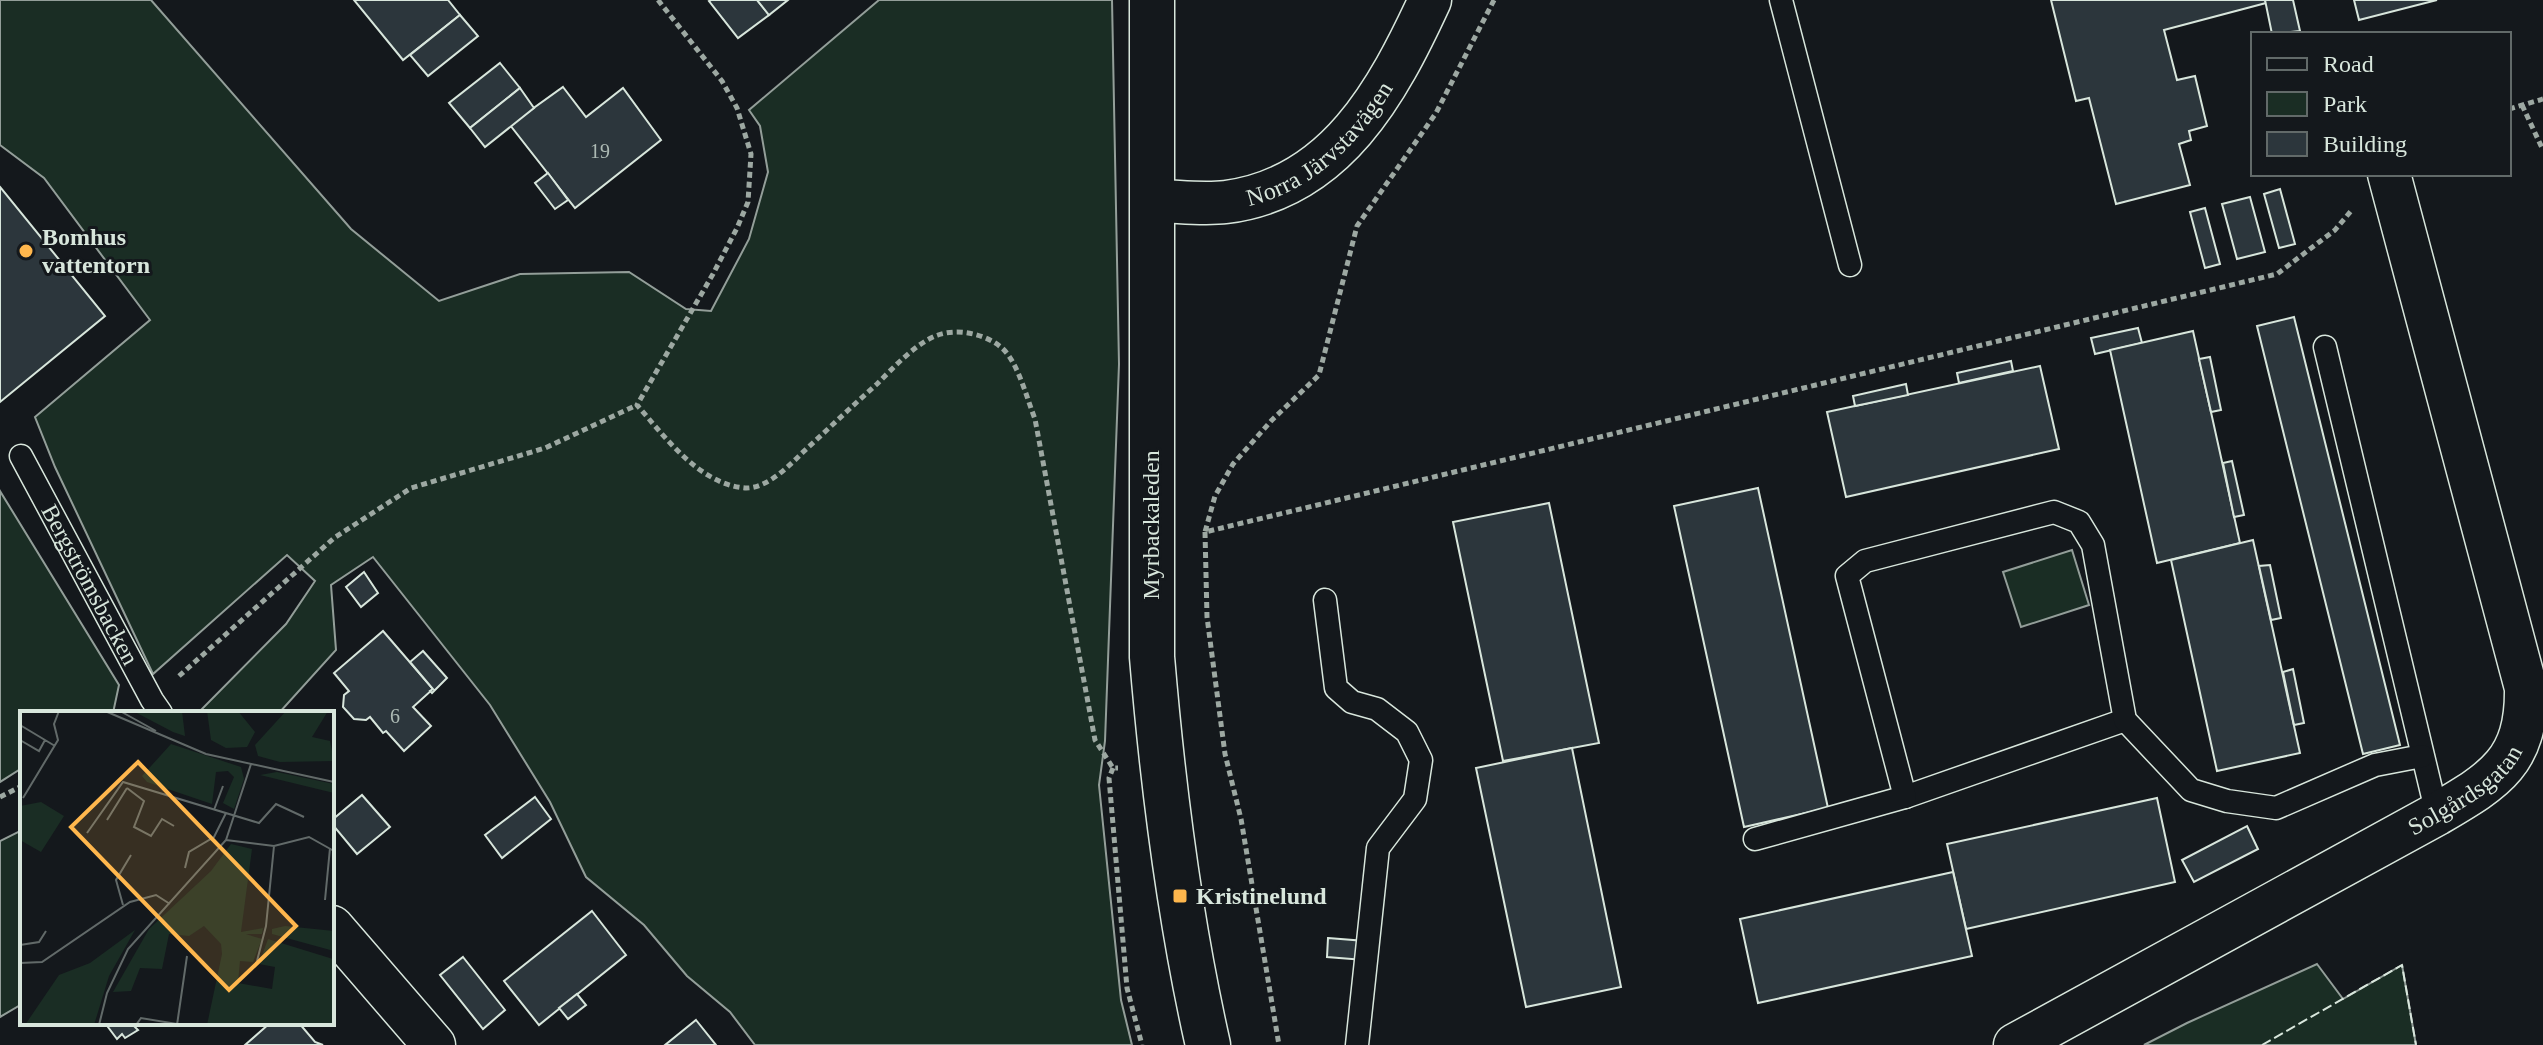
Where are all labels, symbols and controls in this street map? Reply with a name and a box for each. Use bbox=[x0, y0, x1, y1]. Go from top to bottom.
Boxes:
legend bbox=[2251, 32, 2511, 176]
text: Road bbox=[2323, 51, 2374, 77]
street label: Norra Järvstavägen bbox=[1243, 77, 1398, 211]
text: Park bbox=[2323, 91, 2367, 117]
text: Building bbox=[2323, 131, 2407, 157]
house number: 19 bbox=[590, 140, 610, 162]
place label: Bomhus vattentorn bbox=[42, 224, 150, 278]
marker: Bomhus vattentorn bbox=[17, 242, 35, 260]
street label: Myrbackaleden bbox=[1138, 450, 1164, 600]
street label: Bergströmsbacken bbox=[36, 500, 144, 669]
house number: 6 bbox=[390, 705, 400, 727]
inset map bbox=[20, 711, 334, 1025]
street label: Solgårdsgatan bbox=[2403, 741, 2527, 840]
place label: Kristinelund bbox=[1196, 883, 1327, 909]
marker: Kristinelund bbox=[1171, 887, 1189, 905]

